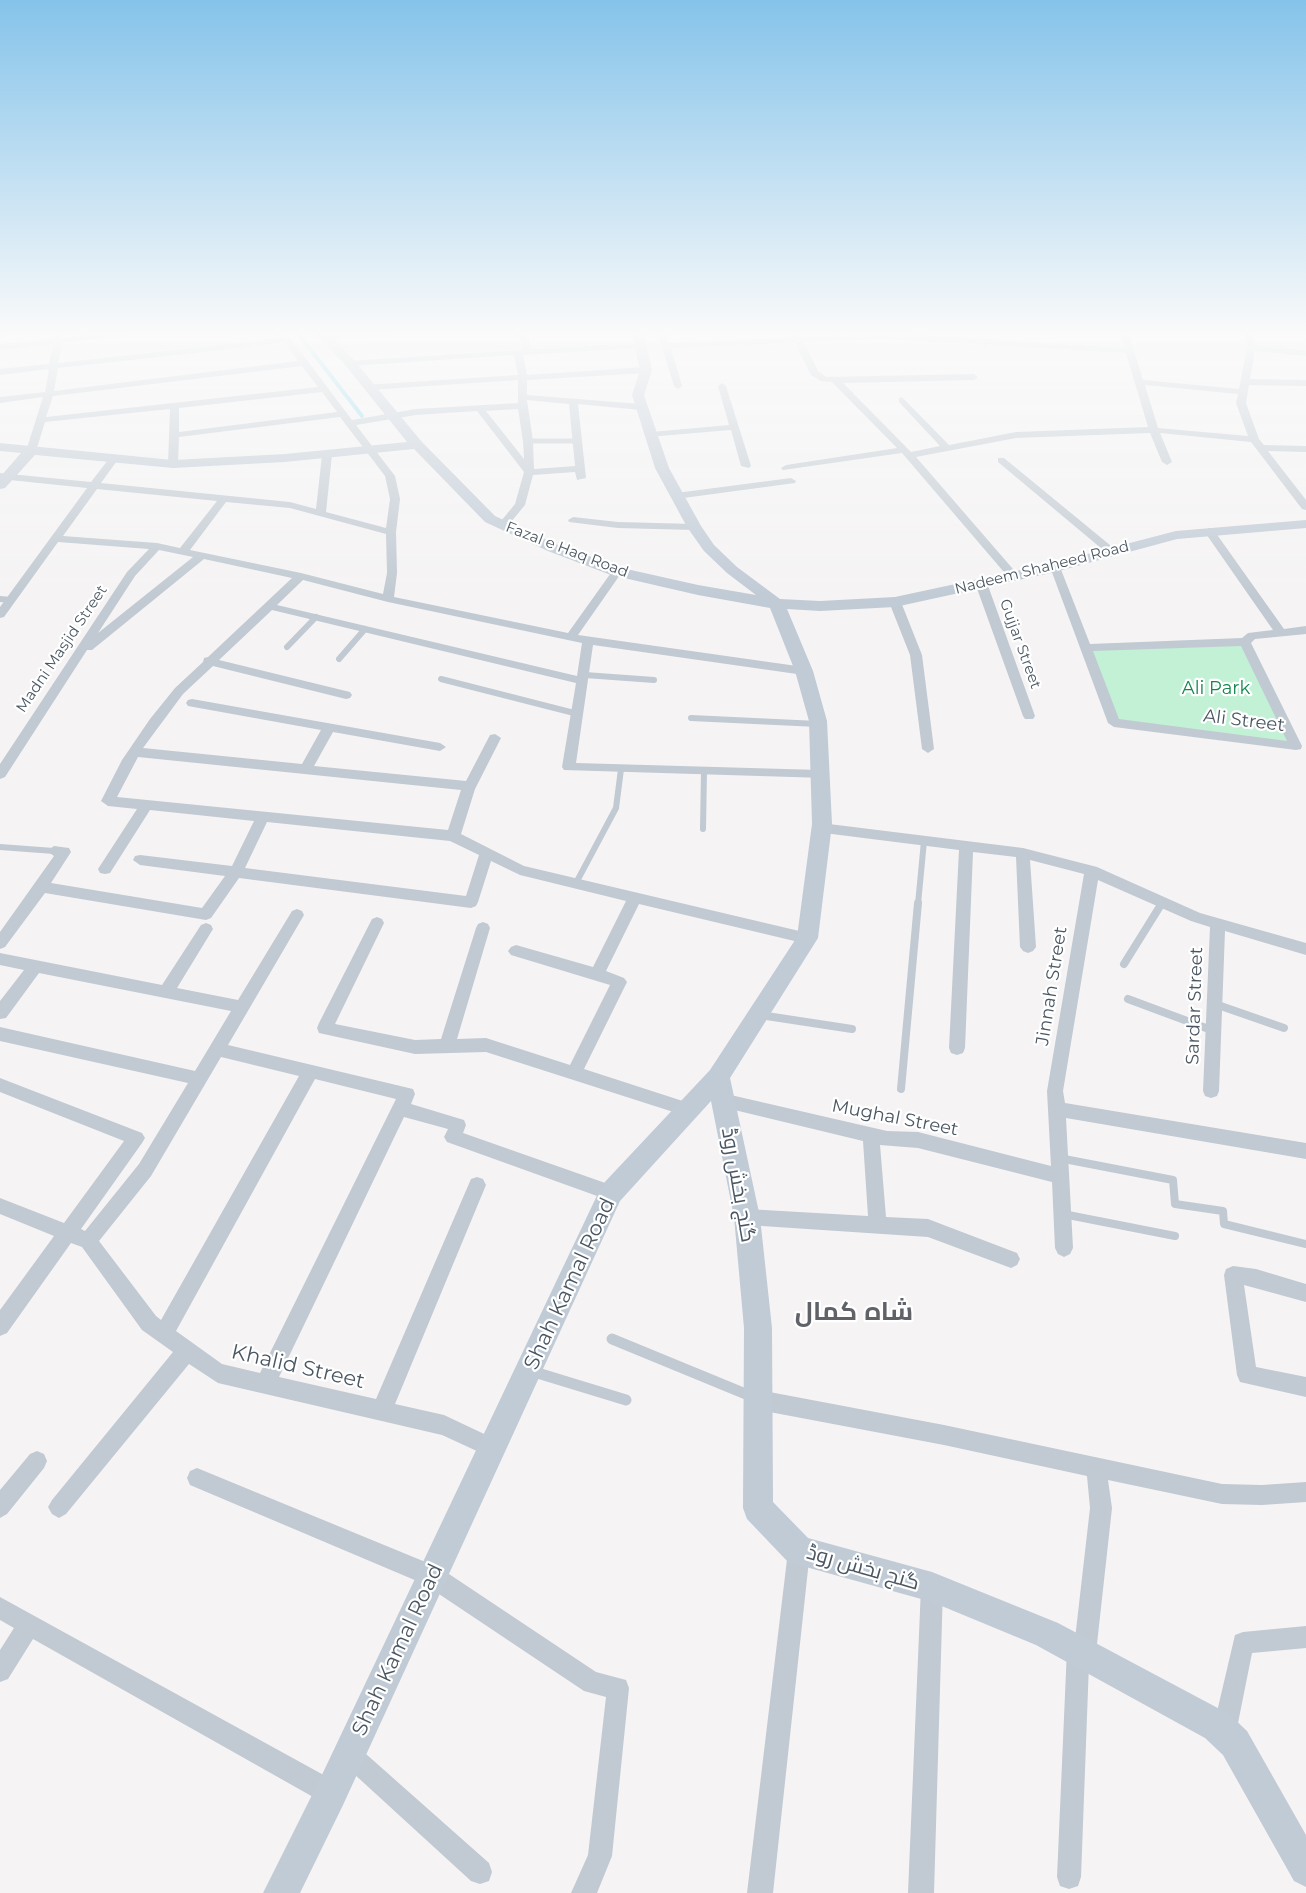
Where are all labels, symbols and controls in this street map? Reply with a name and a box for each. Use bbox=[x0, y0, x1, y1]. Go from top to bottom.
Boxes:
street label: Fazal e Haq Road bbox=[503, 518, 631, 582]
street label: Nadeem Shaheed Road bbox=[953, 538, 1131, 598]
street label: Madni Masjid Street bbox=[13, 582, 111, 716]
street label: Gujjar Street bbox=[995, 597, 1045, 691]
park label: Ali Park bbox=[1182, 678, 1250, 700]
street label: Ali Street bbox=[1202, 705, 1286, 737]
street label: Jinnah Street bbox=[1032, 925, 1072, 1047]
street label: Sardar Street bbox=[1182, 947, 1208, 1065]
street label: Mughal Street bbox=[830, 1095, 960, 1141]
street label: گنج بخش روڈ bbox=[716, 1126, 760, 1244]
street label: Shah Kamal Road bbox=[519, 1194, 621, 1374]
district label: شاہ کمال bbox=[795, 1296, 913, 1328]
street label: Khalid Street bbox=[229, 1339, 367, 1395]
street label: گنج بخش روڈ bbox=[804, 1540, 922, 1596]
street label: Shah Kamal Road bbox=[347, 1560, 449, 1740]

